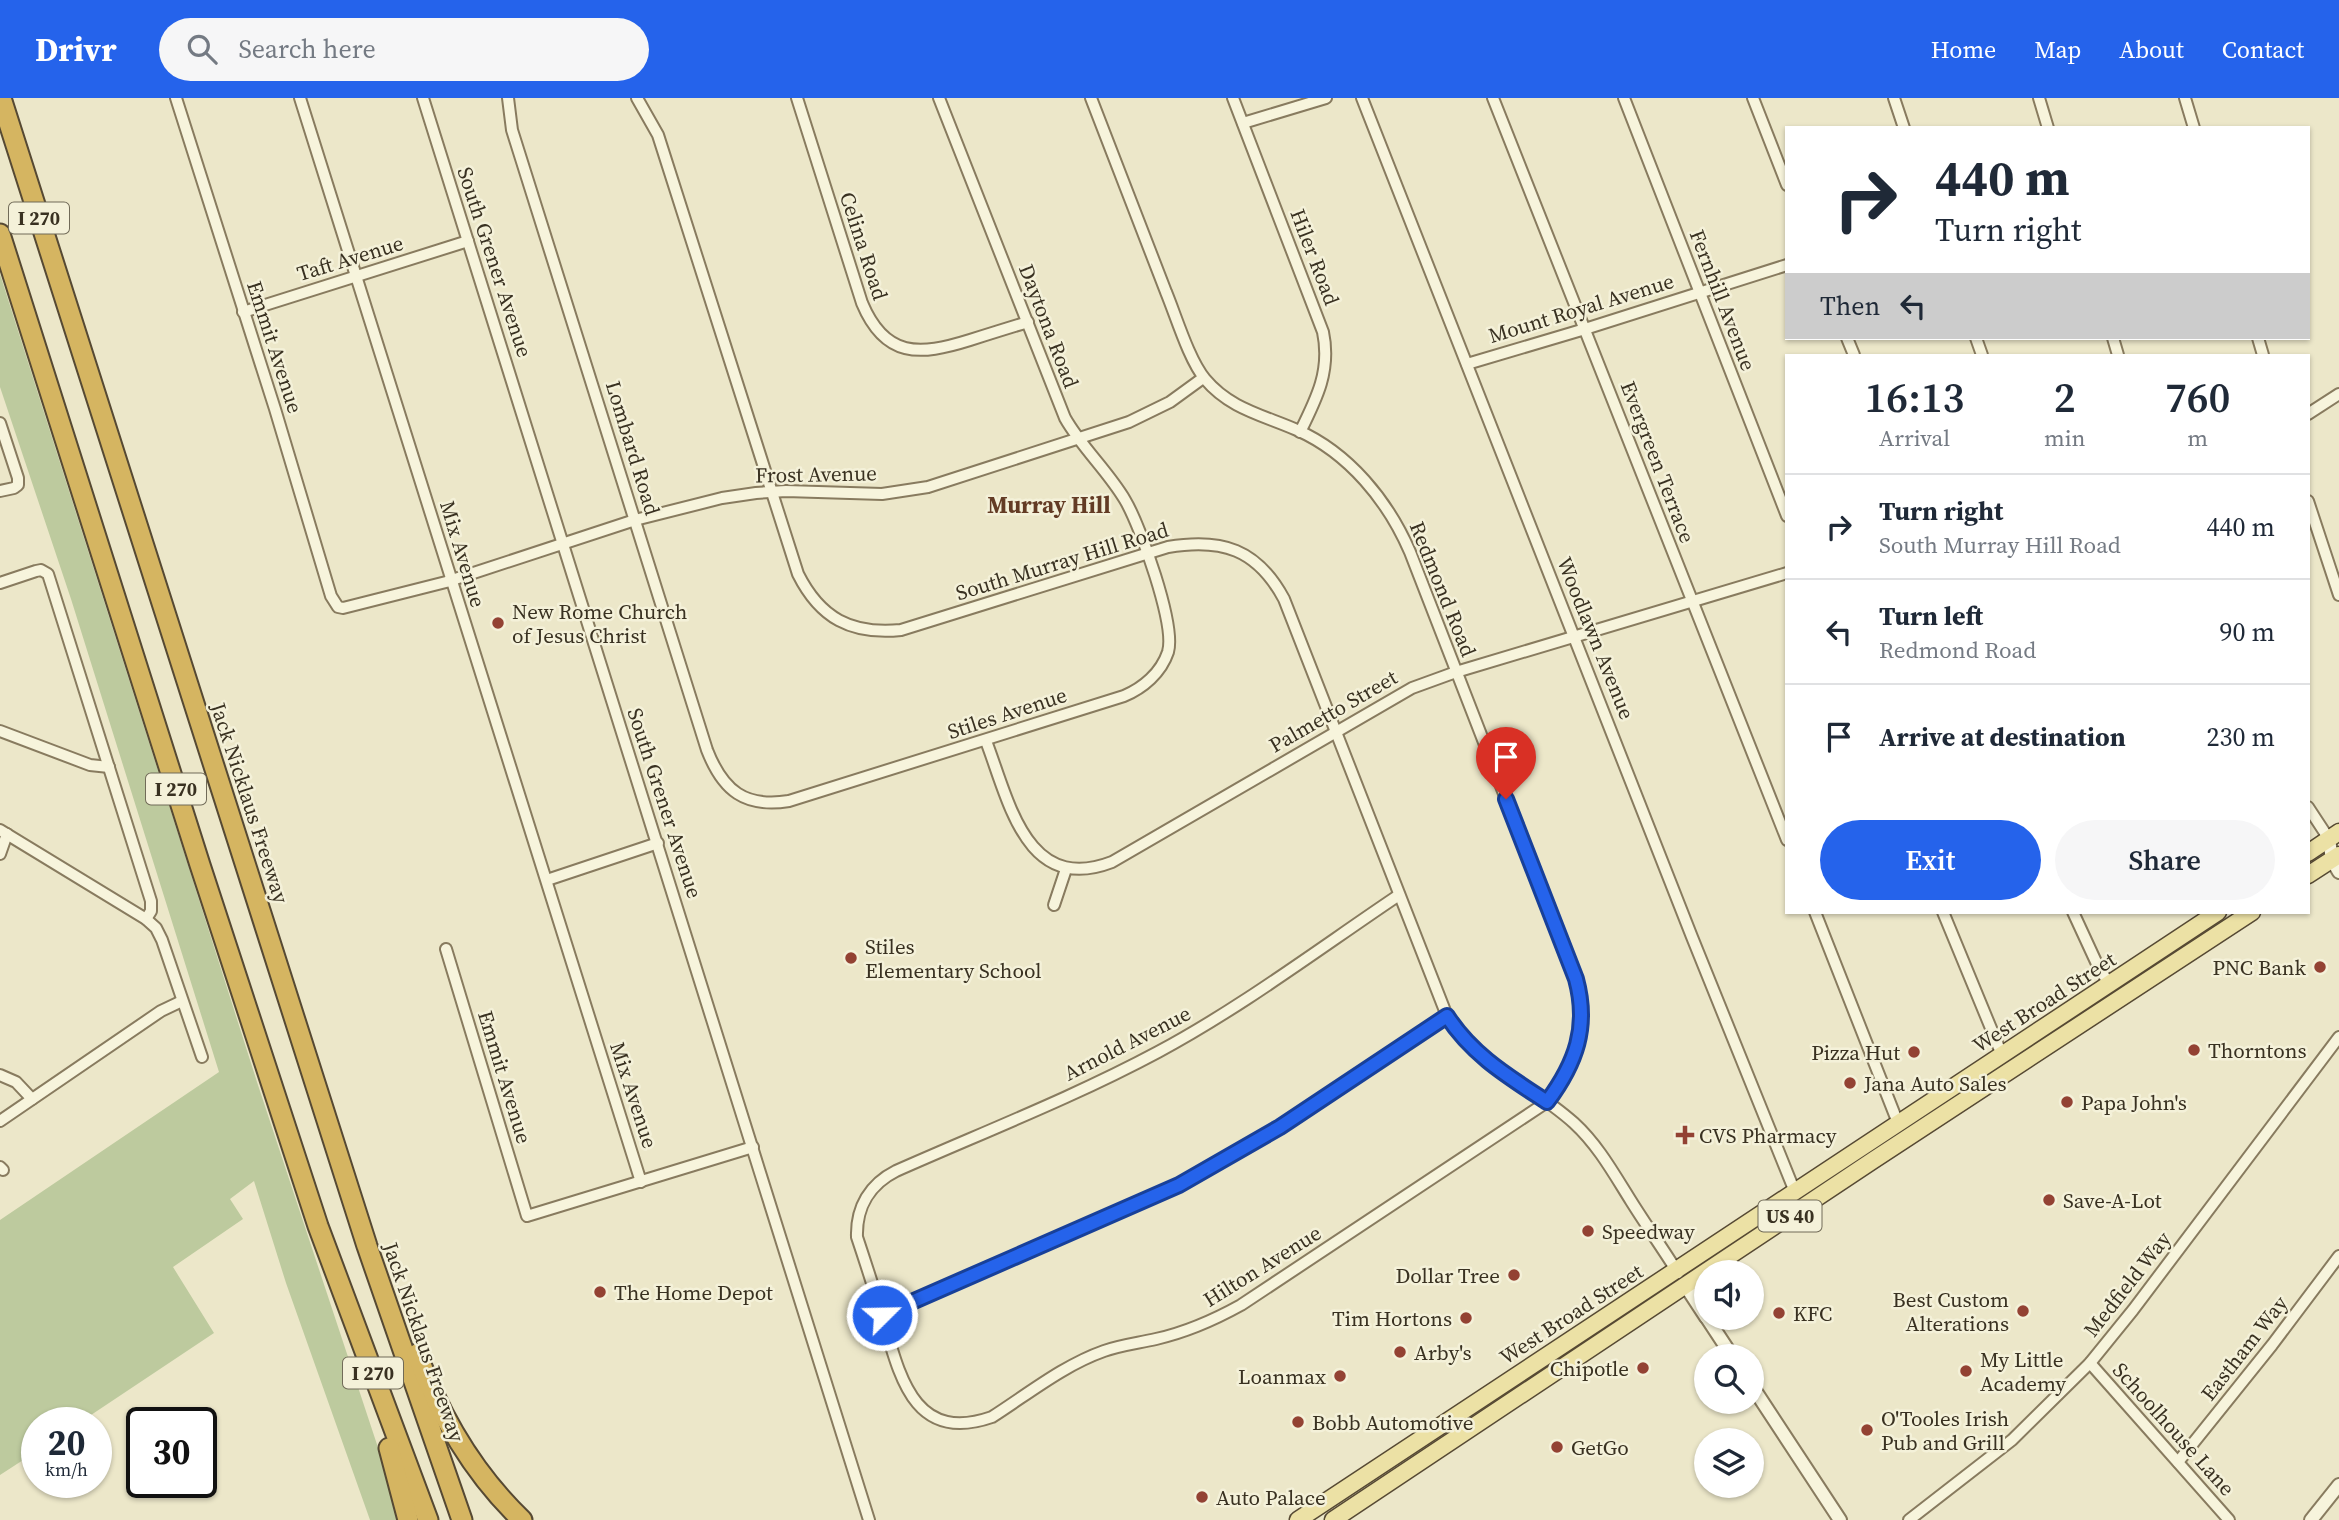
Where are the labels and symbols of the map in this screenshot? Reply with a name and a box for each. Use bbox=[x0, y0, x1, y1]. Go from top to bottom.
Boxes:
street label: South Grener Avenue bbox=[451, 163, 539, 361]
street label: Celina Road bbox=[833, 188, 895, 304]
road number: I 270 bbox=[9, 202, 69, 234]
street label: Hiler Road bbox=[1283, 205, 1347, 309]
street label: Fernhill Avenue bbox=[1683, 225, 1763, 375]
street label: Taft Avenue bbox=[293, 228, 407, 288]
street label: Daytona Road bbox=[1012, 260, 1086, 392]
street label: Mount Royal Avenue bbox=[1485, 266, 1677, 350]
street label: Emmit Avenue bbox=[240, 277, 310, 417]
street label: Lombard Road bbox=[599, 377, 667, 519]
street label: Evergreen Terrace bbox=[1614, 377, 1702, 547]
street label: Frost Avenue bbox=[755, 458, 877, 490]
district label: Murray Hill bbox=[987, 489, 1111, 521]
street label: Mix Avenue bbox=[433, 497, 493, 611]
street label: South Murray Hill Road bbox=[952, 515, 1172, 607]
street label: Redmond Road bbox=[1403, 517, 1483, 661]
street label: Woodlawn Avenue bbox=[1550, 553, 1642, 723]
place label: New Rome Church of Jesus Christ bbox=[512, 597, 687, 650]
marker: New Rome Church of Jesus Christ bbox=[490, 615, 506, 631]
street label: Palmetto Street bbox=[1264, 662, 1403, 759]
street label: Stiles Avenue bbox=[944, 680, 1070, 746]
street label: Jack Nicklaus Freeway bbox=[204, 698, 296, 907]
street label: South Grener Avenue bbox=[621, 704, 709, 902]
pin bbox=[1476, 727, 1536, 799]
road number: I 270 bbox=[146, 774, 206, 804]
place label: Stiles Elementary School bbox=[865, 932, 1042, 985]
street label: West Broad Street bbox=[1967, 945, 2121, 1059]
marker: Stiles Elementary School bbox=[843, 950, 859, 966]
place label: PNC Bank bbox=[2212, 953, 2306, 982]
marker: PNC Bank bbox=[2312, 959, 2328, 975]
street label: Arnold Avenue bbox=[1059, 999, 1195, 1087]
street label: Emmit Avenue bbox=[471, 1007, 539, 1147]
place label: Thorntons bbox=[2208, 1036, 2307, 1065]
street label: Mix Avenue bbox=[603, 1038, 665, 1152]
place label: Pizza Hut bbox=[1811, 1038, 1900, 1067]
marker: Thorntons bbox=[2186, 1042, 2202, 1058]
marker: Pizza Hut bbox=[1906, 1044, 1922, 1060]
place label: Jana Auto Sales bbox=[1863, 1069, 2007, 1098]
marker: Jana Auto Sales bbox=[1842, 1075, 1858, 1091]
place label: Papa John's bbox=[2081, 1088, 2187, 1117]
marker: Papa John's bbox=[2059, 1094, 2075, 1110]
place label: CVS Pharmacy bbox=[1699, 1121, 1837, 1150]
marker: CVS Pharmacy bbox=[1677, 1127, 1693, 1143]
place label: Save-A-Lot bbox=[2063, 1186, 2162, 1215]
marker: Save-A-Lot bbox=[2041, 1192, 2057, 1208]
road number: US 40 bbox=[1758, 1200, 1822, 1232]
place label: Speedway bbox=[1602, 1217, 1695, 1246]
street label: Hilton Avenue bbox=[1198, 1218, 1326, 1314]
marker: Speedway bbox=[1580, 1223, 1596, 1239]
street label: Medfield Way bbox=[2077, 1225, 2178, 1343]
street label: Jack Nicklaus Freeway bbox=[376, 1237, 472, 1446]
street label: West Broad Street bbox=[1494, 1257, 1648, 1371]
place label: Dollar Tree bbox=[1395, 1261, 1500, 1290]
marker: Dollar Tree bbox=[1506, 1267, 1522, 1283]
place label: The Home Depot bbox=[614, 1278, 773, 1307]
position arrow bbox=[845, 1278, 919, 1352]
marker: The Home Depot bbox=[592, 1284, 608, 1300]
place label: Best Custom Alterations bbox=[1893, 1285, 2009, 1338]
street label: Eastham Way bbox=[2194, 1289, 2294, 1406]
place label: KFC bbox=[1793, 1299, 1832, 1328]
marker: Best Custom Alterations bbox=[2015, 1303, 2031, 1319]
place label: Tim Hortons bbox=[1332, 1304, 1452, 1333]
marker: KFC bbox=[1771, 1305, 1787, 1321]
marker: Tim Hortons bbox=[1458, 1310, 1474, 1326]
place label: Arby's bbox=[1414, 1338, 1472, 1367]
marker: Arby's bbox=[1392, 1344, 1408, 1360]
place label: My Little Academy bbox=[1980, 1345, 2066, 1398]
place label: Chipotle bbox=[1550, 1354, 1629, 1383]
street label: Schoolhouse Lane bbox=[2106, 1356, 2242, 1502]
road number: I 270 bbox=[343, 1358, 403, 1388]
marker: Chipotle bbox=[1635, 1360, 1651, 1376]
place label: Loanmax bbox=[1238, 1362, 1326, 1391]
marker: My Little Academy bbox=[1958, 1363, 1974, 1379]
marker: Loanmax bbox=[1332, 1368, 1348, 1384]
place label: O'Tooles Irish Pub and Grill bbox=[1881, 1404, 2009, 1457]
speed limit sign: 30 bbox=[126, 1407, 217, 1498]
place label: Bobb Automotive bbox=[1312, 1408, 1473, 1437]
marker: Bobb Automotive bbox=[1290, 1414, 1306, 1430]
marker: O'Tooles Irish Pub and Grill bbox=[1859, 1422, 1875, 1438]
place label: GetGo bbox=[1571, 1433, 1629, 1462]
marker: GetGo bbox=[1549, 1439, 1565, 1455]
place label: Auto Palace bbox=[1216, 1483, 1326, 1512]
marker: Auto Palace bbox=[1194, 1489, 1210, 1505]

